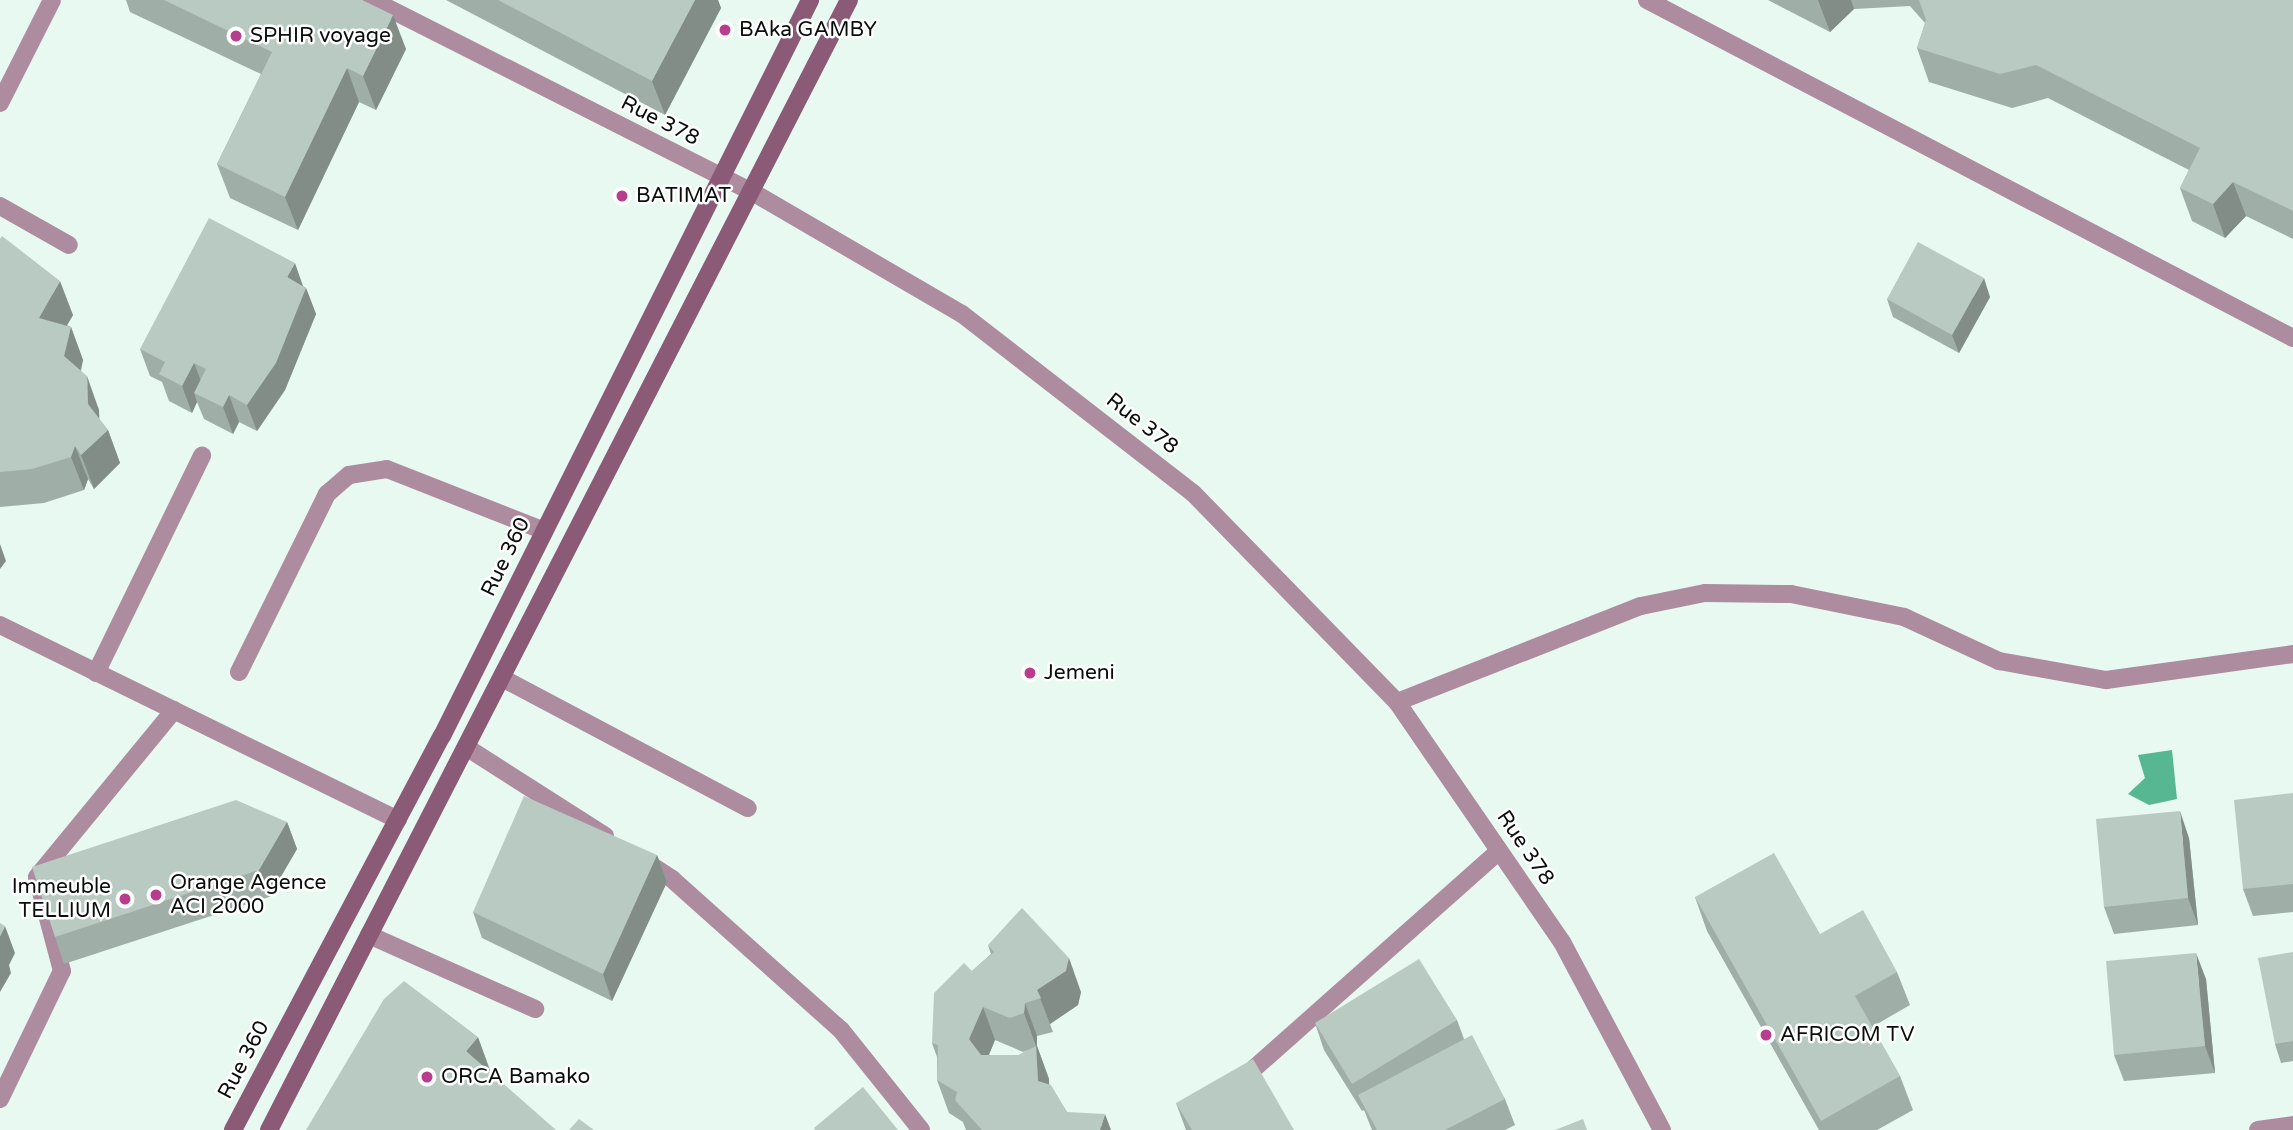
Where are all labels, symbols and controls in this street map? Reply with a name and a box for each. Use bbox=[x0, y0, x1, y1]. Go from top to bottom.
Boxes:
place label: BAka GAMBY bbox=[739, 17, 877, 43]
marker: BAka GAMBY bbox=[717, 22, 733, 38]
place label: SPHIR voyage bbox=[250, 23, 391, 49]
marker: SPHIR voyage bbox=[228, 28, 244, 44]
street label: Rue 378 bbox=[617, 91, 703, 151]
place label: BATIMAT bbox=[636, 183, 731, 209]
marker: BATIMAT bbox=[614, 188, 630, 204]
street label: Rue 378 bbox=[1101, 388, 1183, 460]
street label: Rue 360 bbox=[476, 513, 536, 601]
place label: Jemeni bbox=[1044, 660, 1115, 686]
marker: Jemeni bbox=[1022, 665, 1038, 681]
street label: Rue 378 bbox=[1491, 806, 1559, 890]
place label: Orange Agence ACI 2000 bbox=[170, 870, 326, 920]
place label: Immeuble TELLIUM bbox=[12, 874, 111, 924]
marker: Orange Agence ACI 2000 bbox=[148, 887, 164, 903]
marker: Immeuble TELLIUM bbox=[117, 891, 133, 907]
street label: Rue 360 bbox=[213, 1017, 275, 1103]
place label: AFRICOM TV bbox=[1780, 1022, 1914, 1048]
marker: AFRICOM TV bbox=[1758, 1027, 1774, 1043]
place label: ORCA Bamako bbox=[441, 1064, 590, 1090]
marker: ORCA Bamako bbox=[419, 1069, 435, 1085]

